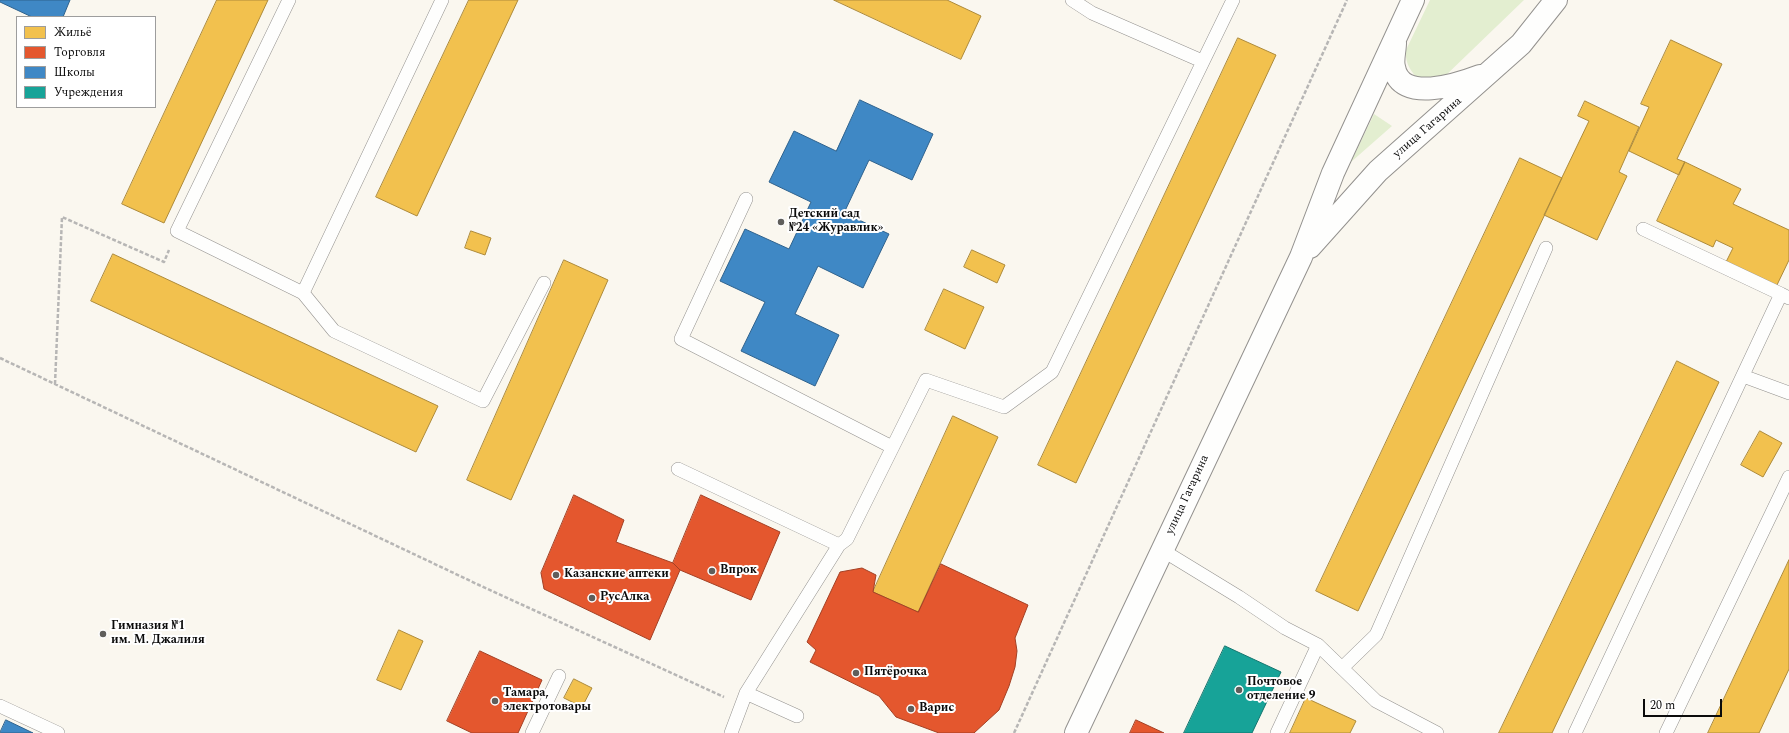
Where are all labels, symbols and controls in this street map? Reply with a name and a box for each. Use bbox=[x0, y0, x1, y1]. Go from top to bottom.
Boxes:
legend bbox=[16, 16, 156, 108]
text: Жильё bbox=[54, 23, 92, 42]
text: Торговля bbox=[54, 43, 105, 62]
text: Школы bbox=[54, 63, 95, 82]
text: Учреждения bbox=[54, 83, 123, 102]
street label: улица Гагарина bbox=[1391, 94, 1465, 162]
place label: Детский сад №24 «Журавлик» bbox=[789, 208, 883, 236]
marker: Детский сад №24 «Журавлик» bbox=[776, 217, 786, 227]
street label: улица Гагарина bbox=[1163, 453, 1213, 537]
place label: Впрок bbox=[720, 564, 757, 578]
marker: Впрок bbox=[707, 566, 717, 576]
place label: Казанские аптеки bbox=[564, 568, 669, 582]
marker: Казанские аптеки bbox=[551, 570, 561, 580]
place label: РусАлка bbox=[600, 591, 649, 605]
marker: РусАлка bbox=[587, 593, 597, 603]
place label: Гимназия №1 им. М. Джалиля bbox=[111, 620, 205, 648]
marker: Гимназия №1 им. М. Джалиля bbox=[98, 629, 108, 639]
place label: Пятёрочка bbox=[864, 666, 927, 680]
marker: Пятёрочка bbox=[851, 668, 861, 678]
place label: Почтовое отделение 9 bbox=[1247, 676, 1315, 704]
marker: Почтовое отделение 9 bbox=[1234, 685, 1244, 695]
place label: Тамара, электротовары bbox=[503, 687, 591, 715]
scale bar bbox=[1645, 691, 1724, 717]
marker: Тамара, электротовары bbox=[490, 696, 500, 706]
text: 20 m bbox=[1650, 696, 1675, 715]
place label: Варис bbox=[919, 702, 954, 716]
marker: Варис bbox=[906, 704, 916, 714]

